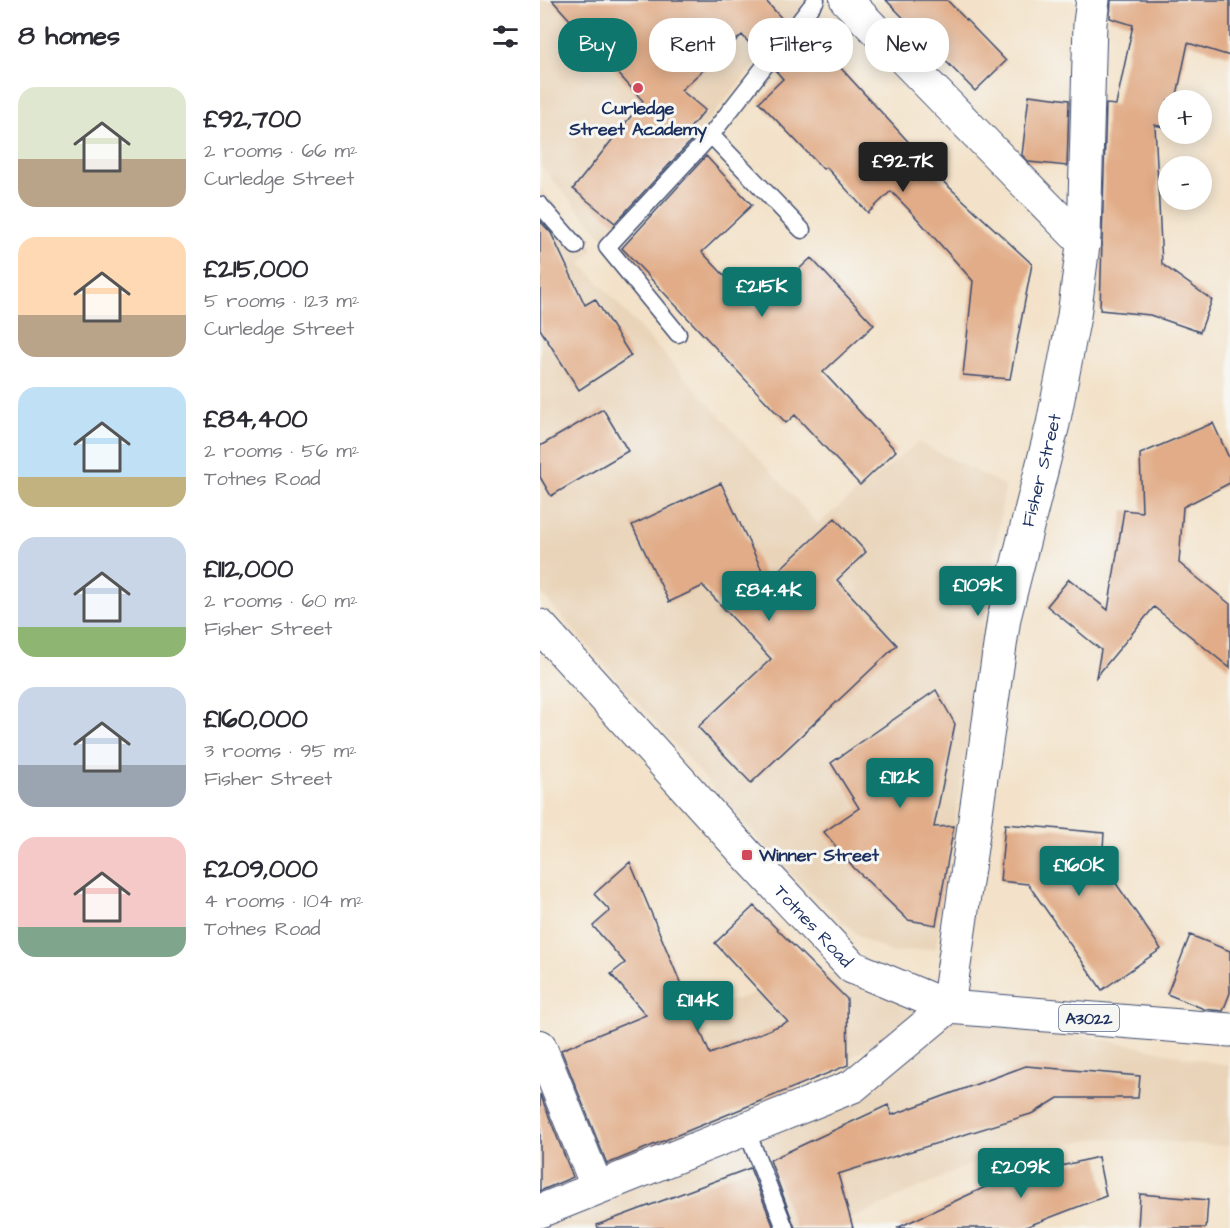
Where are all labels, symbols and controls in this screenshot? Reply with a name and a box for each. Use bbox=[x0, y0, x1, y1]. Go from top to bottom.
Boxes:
text: 8 homes bbox=[18, 18, 120, 54]
chip: Buy bbox=[558, 18, 637, 72]
chip: Rent bbox=[649, 18, 736, 72]
chip: Filters bbox=[748, 18, 853, 72]
chip: New bbox=[865, 18, 949, 72]
icon: filters bbox=[489, 20, 522, 53]
marker: Curledge Street Academy bbox=[631, 81, 645, 95]
map controls bbox=[1158, 90, 1212, 210]
button: + bbox=[1158, 90, 1212, 144]
place label: Curledge Street Academy bbox=[568, 96, 707, 143]
text: £92,700 bbox=[204, 101, 301, 137]
icon: home bbox=[66, 111, 138, 183]
text: 2 rooms · 66 m² bbox=[204, 137, 358, 165]
pin: £92.7K bbox=[854, 142, 952, 193]
text: £92.7K bbox=[873, 147, 933, 175]
button: − bbox=[1158, 156, 1212, 210]
text: Curledge Street bbox=[204, 165, 354, 193]
text: £215,000 bbox=[204, 251, 308, 287]
icon: home bbox=[66, 261, 138, 333]
pin: £215K bbox=[720, 267, 804, 318]
text: £215K bbox=[736, 272, 788, 300]
text: 5 rooms · 123 m² bbox=[204, 287, 359, 315]
text: Curledge Street bbox=[204, 315, 354, 343]
text: £84,400 bbox=[204, 401, 308, 437]
icon: home bbox=[66, 411, 138, 483]
street label: Fisher Street bbox=[1016, 411, 1068, 529]
text: 2 rooms · 56 m² bbox=[204, 437, 359, 465]
text: Totnes Road bbox=[204, 465, 321, 493]
text: £112,000 bbox=[204, 551, 293, 587]
icon: home bbox=[66, 561, 138, 633]
pin: £109K bbox=[936, 566, 1020, 617]
pin: £84.4K bbox=[720, 571, 818, 622]
text: £109K bbox=[953, 571, 1003, 599]
text: £84.4K bbox=[736, 576, 802, 604]
text: 2 rooms · 60 m² bbox=[204, 587, 358, 615]
text: Fisher Street bbox=[204, 615, 332, 643]
text: £160,000 bbox=[204, 701, 308, 737]
icon: home bbox=[66, 711, 138, 783]
text: 3 rooms · 95 m² bbox=[204, 737, 357, 765]
pin: £112K bbox=[858, 758, 942, 809]
text: £112K bbox=[880, 763, 920, 791]
text: Fisher Street bbox=[204, 765, 332, 793]
place label: Winner Street bbox=[758, 843, 880, 868]
pin: £160K bbox=[1037, 846, 1121, 897]
marker: Winner Street bbox=[740, 848, 754, 862]
text: £209,000 bbox=[204, 851, 318, 887]
text: £160K bbox=[1054, 851, 1104, 879]
icon: home bbox=[66, 861, 138, 933]
street label: Totnes Road bbox=[768, 879, 858, 973]
text: 4 rooms · 104 m² bbox=[204, 887, 363, 915]
text: Totnes Road bbox=[204, 915, 321, 943]
pin: £114K bbox=[656, 981, 740, 1032]
text: £114K bbox=[677, 986, 719, 1014]
road number: A3022 bbox=[1059, 1005, 1119, 1031]
pin: £209K bbox=[979, 1148, 1063, 1199]
text: £209K bbox=[992, 1153, 1050, 1181]

